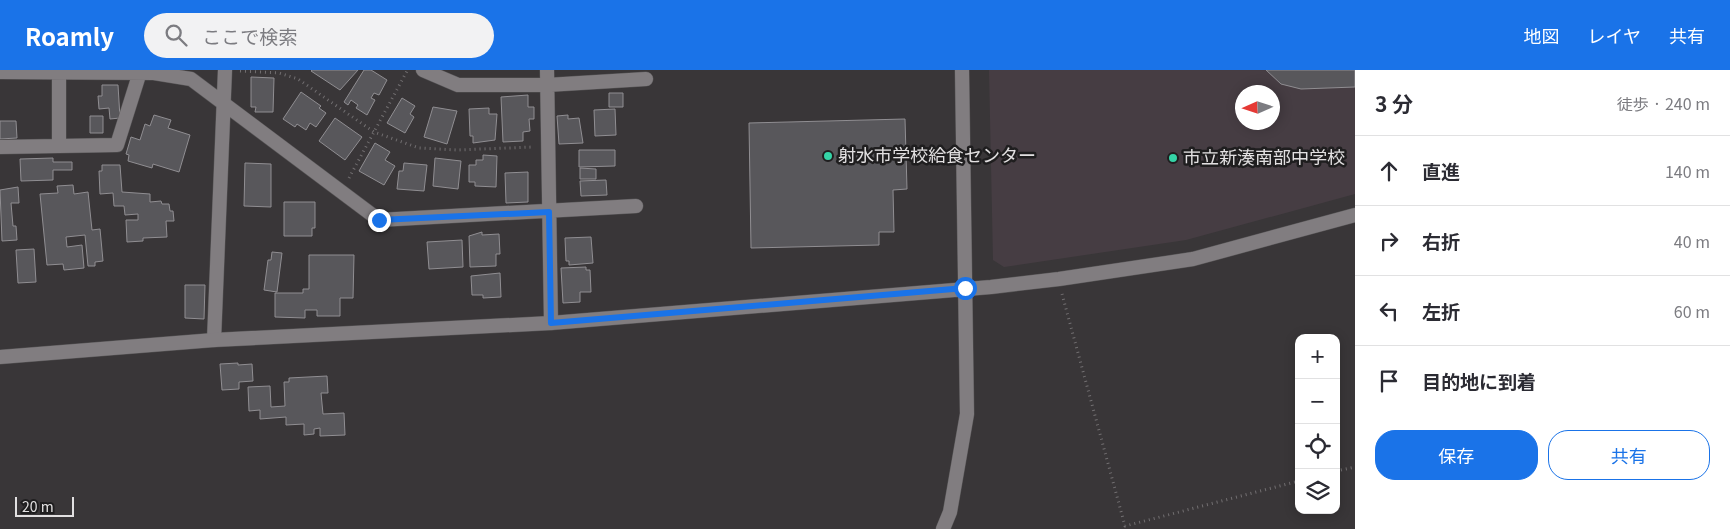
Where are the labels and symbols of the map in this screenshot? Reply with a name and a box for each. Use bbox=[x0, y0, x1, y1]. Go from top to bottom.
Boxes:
north arrow bbox=[1235, 85, 1280, 130]
place label: 射水市学校給食センター bbox=[838, 141, 1036, 167]
place label: 市立新湊南部中学校 bbox=[1183, 143, 1345, 169]
marker: 射水市学校給食センター bbox=[822, 150, 834, 162]
marker: 市立新湊南部中学校 bbox=[1167, 152, 1179, 164]
route end bbox=[368, 209, 391, 232]
route start bbox=[954, 277, 977, 300]
scale bar bbox=[15, 494, 74, 517]

